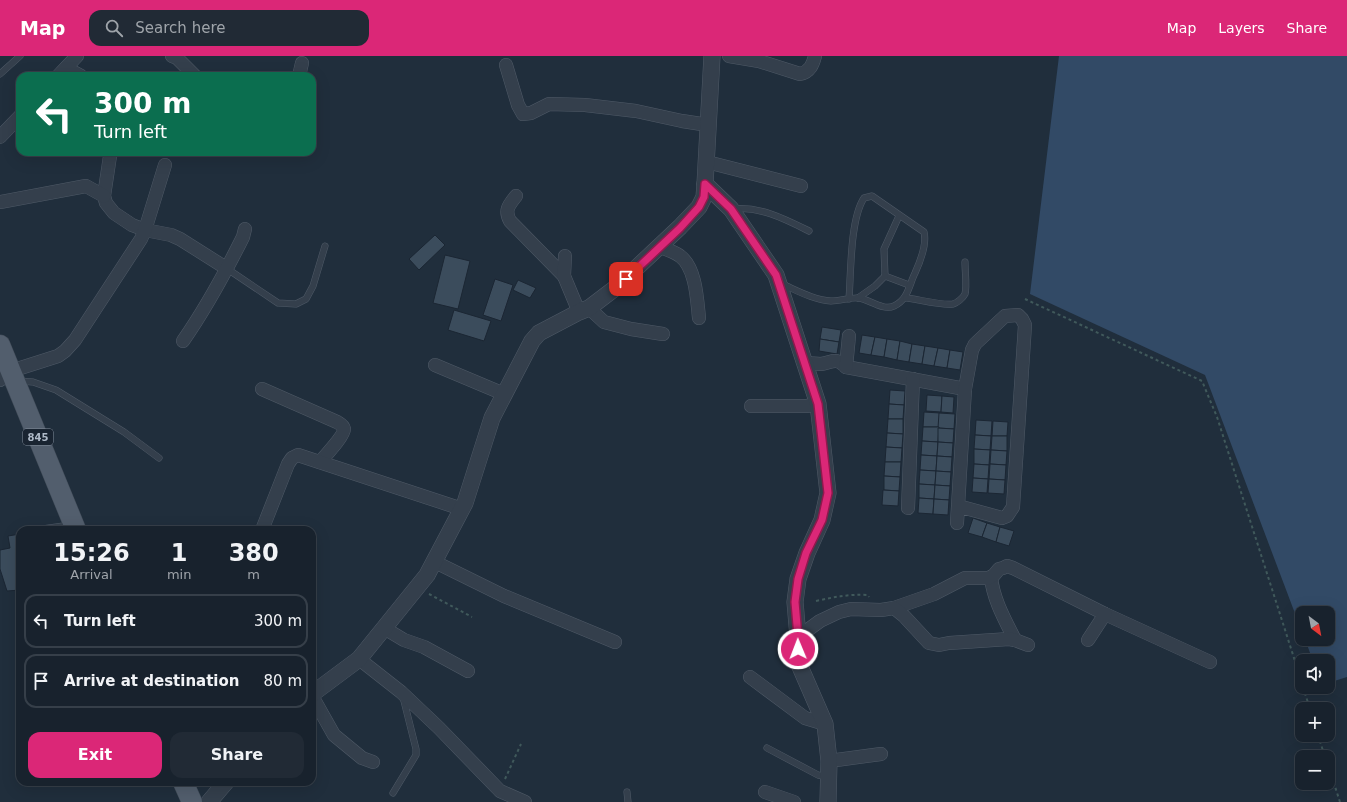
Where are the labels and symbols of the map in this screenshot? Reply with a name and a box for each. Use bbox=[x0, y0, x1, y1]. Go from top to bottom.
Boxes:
pin bbox=[609, 262, 643, 296]
road number: 845 bbox=[23, 429, 53, 445]
north arrow bbox=[1295, 606, 1335, 646]
position arrow bbox=[777, 628, 819, 670]

